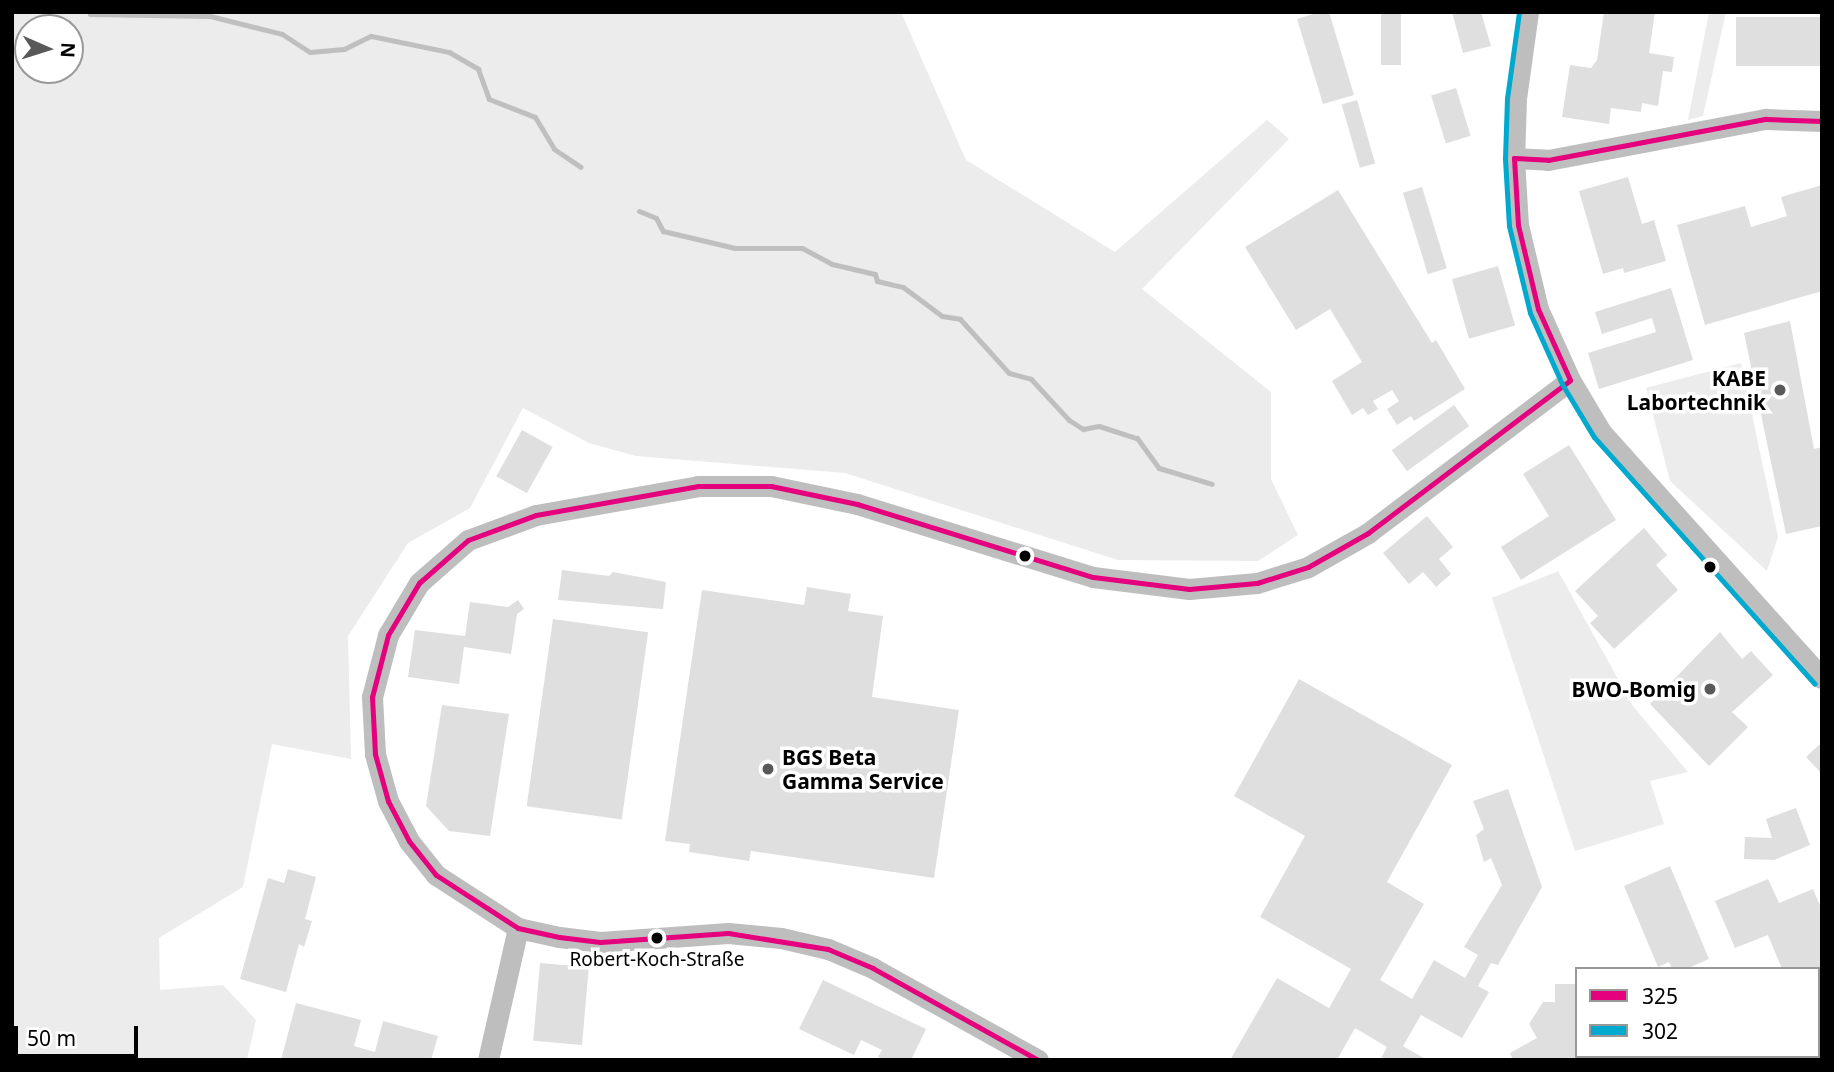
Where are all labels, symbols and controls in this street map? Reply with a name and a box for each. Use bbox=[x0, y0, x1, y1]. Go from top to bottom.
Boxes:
north arrow bbox=[14, 14, 84, 84]
text: N bbox=[55, 42, 81, 58]
place label: KABE Labortechnik bbox=[1627, 365, 1766, 415]
marker: KABE Labortechnik bbox=[1772, 382, 1788, 398]
unlabelled marker bbox=[1018, 549, 1032, 563]
unlabelled marker bbox=[1703, 560, 1717, 574]
place label: BWO-Bomig bbox=[1571, 676, 1696, 702]
marker: BWO-Bomig bbox=[1702, 681, 1718, 697]
place label: BGS Beta Gamma Service bbox=[782, 744, 944, 794]
marker: BGS Beta Gamma Service bbox=[760, 761, 776, 777]
marker: Robert-Koch-Straße bbox=[650, 931, 664, 945]
place label: Robert-Koch-Straße bbox=[570, 949, 744, 971]
legend bbox=[1575, 967, 1820, 1058]
text: 325 bbox=[1642, 982, 1678, 1010]
scale bar bbox=[18, 1012, 142, 1056]
text: 302 bbox=[1642, 1017, 1678, 1045]
text: 50 m bbox=[27, 1024, 76, 1052]

